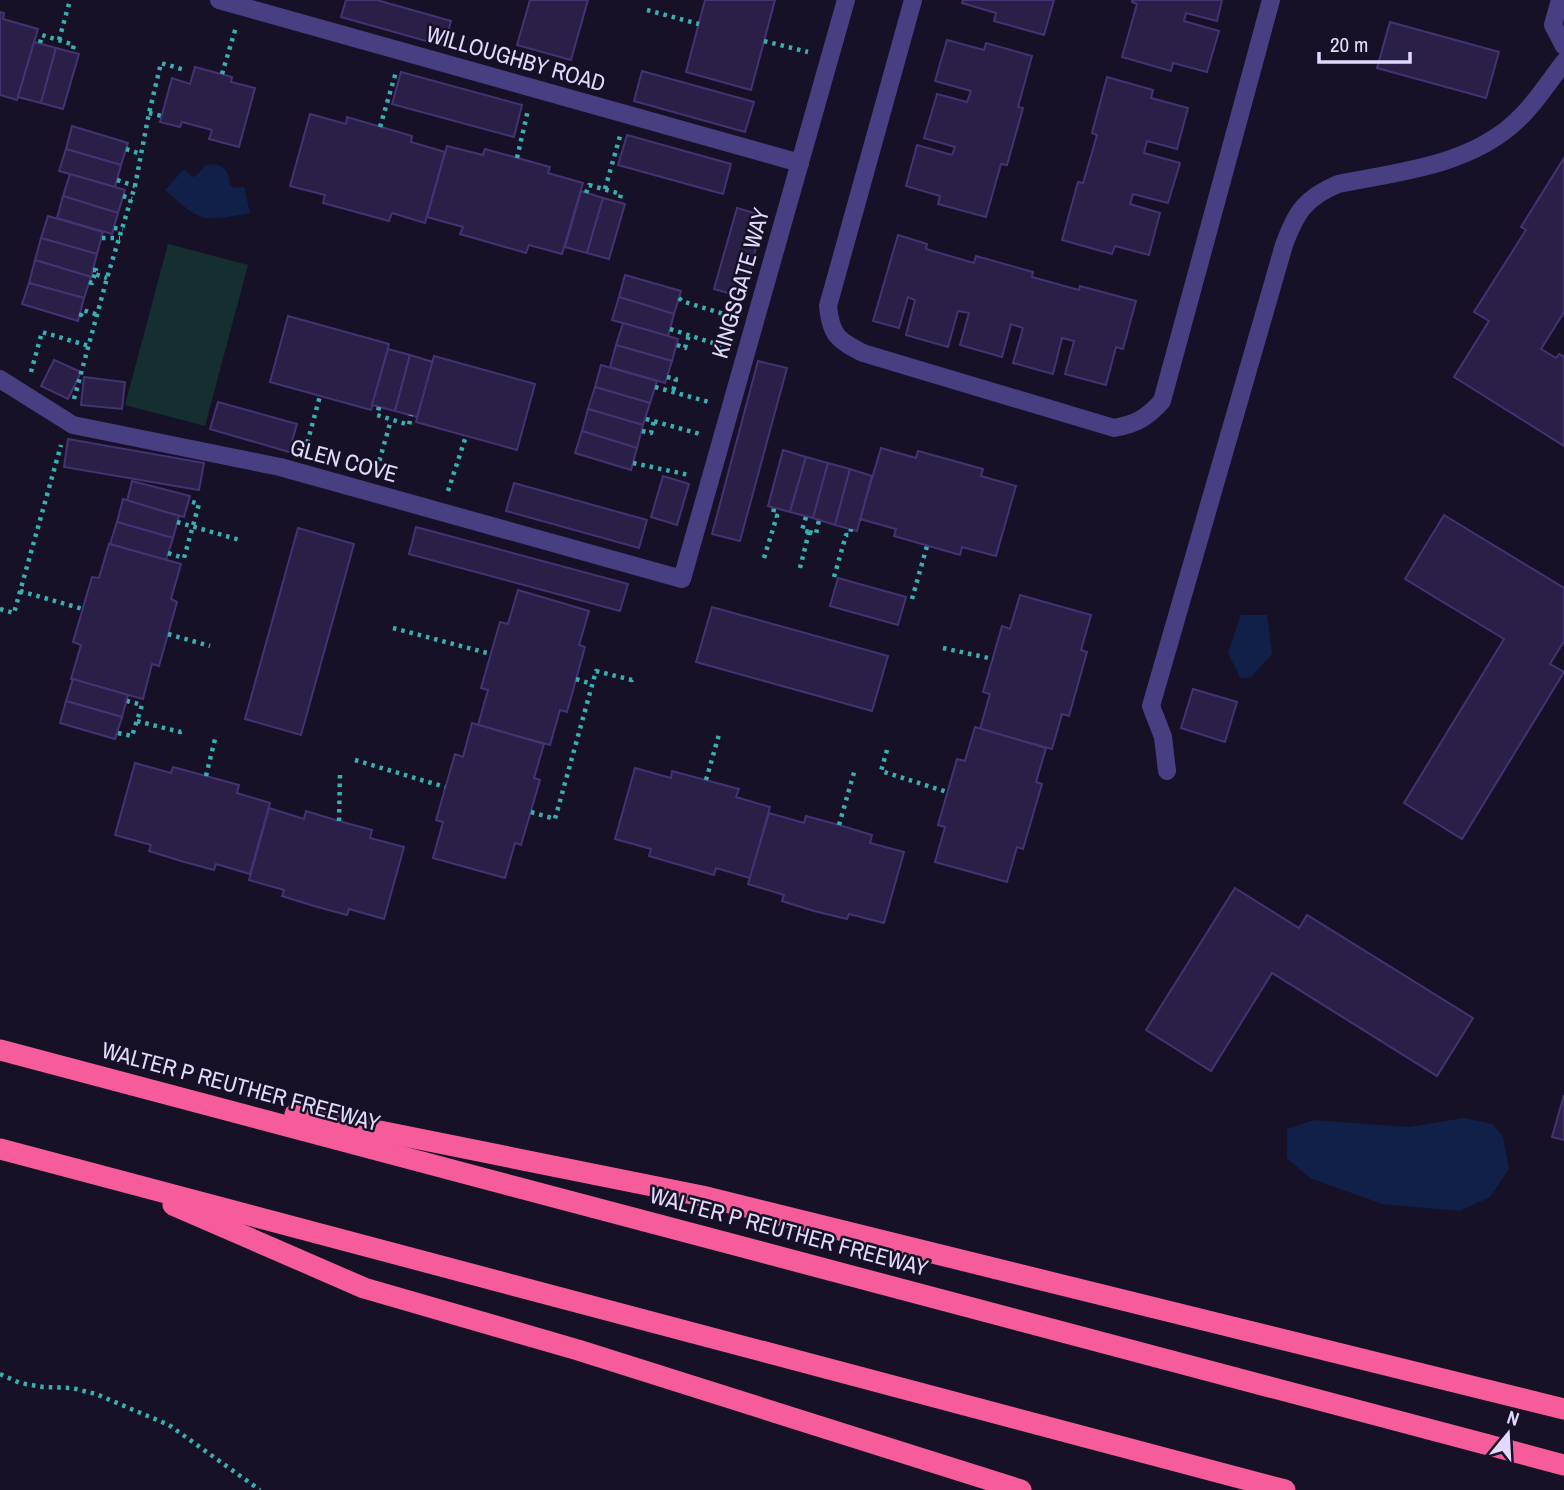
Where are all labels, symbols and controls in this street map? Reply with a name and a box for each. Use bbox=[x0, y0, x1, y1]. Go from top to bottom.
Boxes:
street label: WILLOUGHBY ROAD bbox=[423, 18, 609, 98]
scale bar bbox=[1319, 21, 1410, 65]
text: 20 m bbox=[1330, 30, 1368, 59]
street label: KINGSGATE WAY bbox=[704, 204, 776, 362]
street label: GLEN COVE bbox=[287, 431, 401, 489]
street label: WALTER P REUTHER FREEWAY bbox=[98, 1034, 384, 1138]
street label: WALTER P REUTHER FREEWAY bbox=[646, 1179, 932, 1283]
north arrow bbox=[1473, 1399, 1543, 1469]
text: N bbox=[1504, 1404, 1523, 1432]

